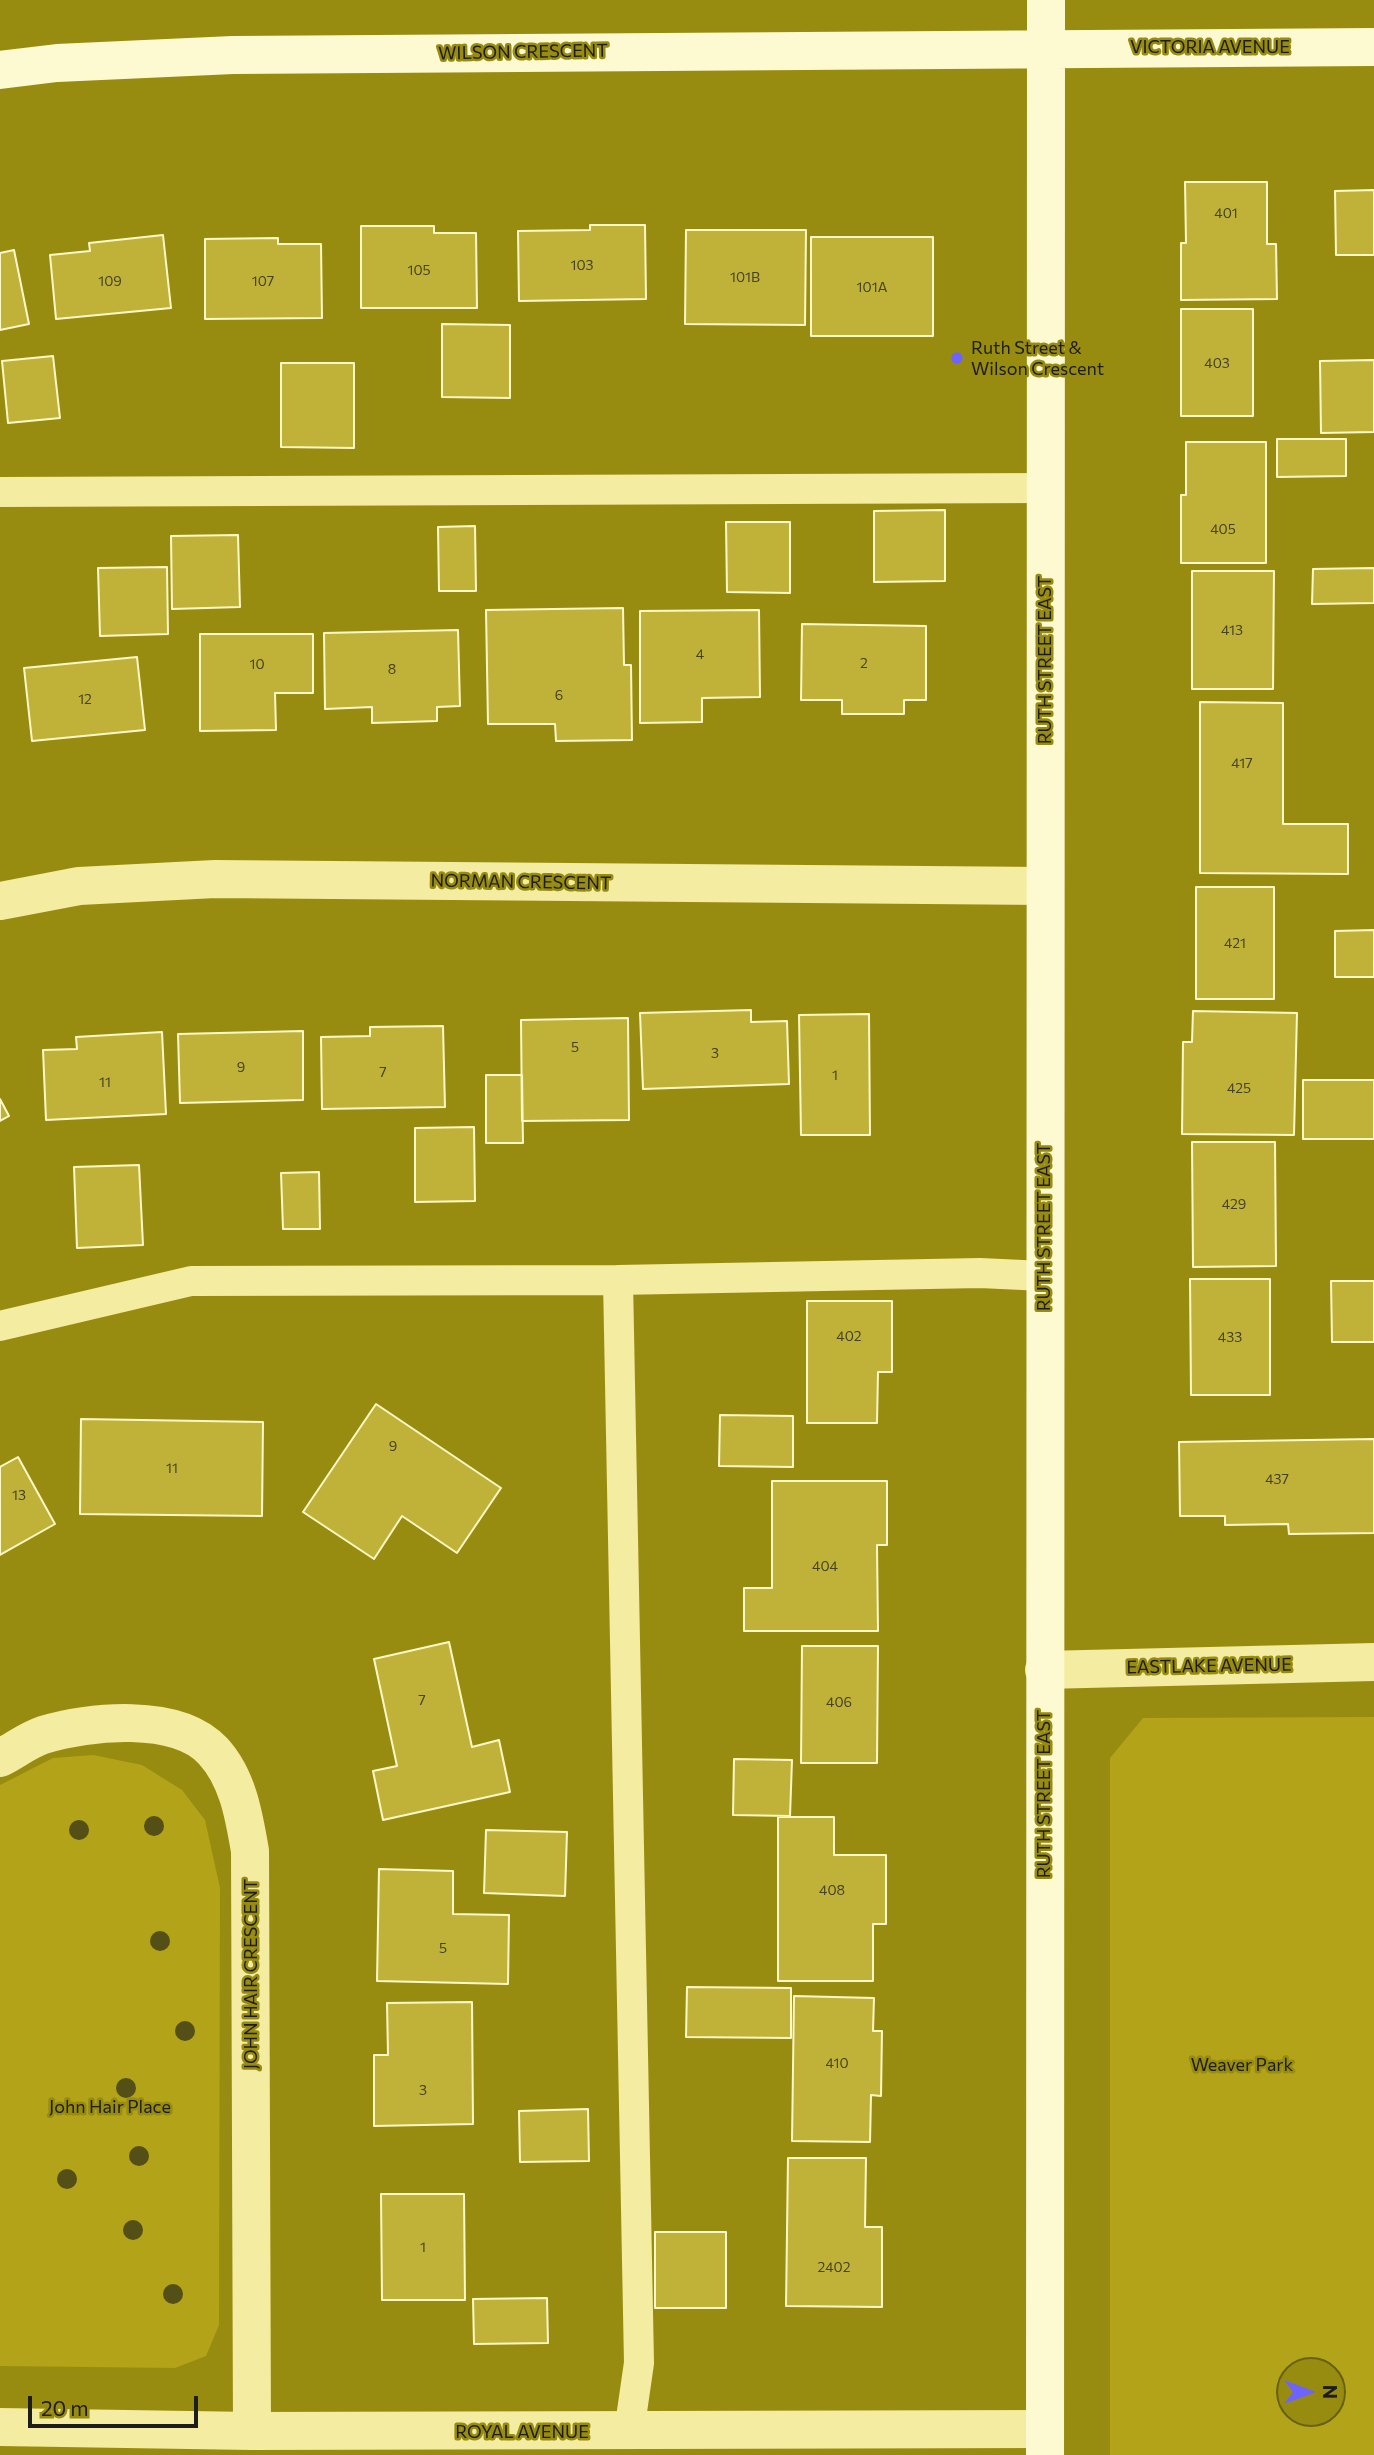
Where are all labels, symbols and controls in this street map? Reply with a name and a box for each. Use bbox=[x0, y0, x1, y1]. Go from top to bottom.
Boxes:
street label: VICTORIA AVENUE bbox=[1130, 36, 1290, 58]
street label: WILSON CRESCENT bbox=[438, 40, 608, 64]
house number: 401 bbox=[1214, 205, 1238, 221]
house number: 103 bbox=[570, 257, 594, 273]
house number: 105 bbox=[407, 262, 431, 278]
house number: 101B bbox=[730, 269, 760, 285]
house number: 109 bbox=[98, 273, 122, 289]
house number: 107 bbox=[252, 273, 274, 289]
house number: 101A bbox=[857, 279, 887, 295]
place label: Ruth Street & Wilson Crescent bbox=[971, 337, 1104, 380]
marker: Ruth Street & Wilson Crescent bbox=[949, 350, 965, 366]
house number: 403 bbox=[1204, 355, 1230, 371]
house number: 405 bbox=[1210, 521, 1236, 537]
street label: RUTH STREET EAST bbox=[1034, 576, 1056, 744]
house number: 413 bbox=[1221, 622, 1243, 638]
house number: 4 bbox=[696, 646, 704, 662]
house number: 2 bbox=[860, 655, 868, 671]
house number: 10 bbox=[249, 656, 265, 672]
house number: 8 bbox=[388, 661, 396, 677]
house number: 6 bbox=[555, 687, 563, 703]
house number: 12 bbox=[78, 691, 92, 707]
house number: 417 bbox=[1231, 755, 1253, 771]
street label: NORMAN CRESCENT bbox=[430, 870, 612, 894]
house number: 421 bbox=[1224, 935, 1246, 951]
house number: 5 bbox=[571, 1039, 579, 1055]
house number: 3 bbox=[711, 1045, 719, 1061]
house number: 9 bbox=[237, 1059, 245, 1075]
house number: 7 bbox=[379, 1064, 387, 1080]
house number: 1 bbox=[832, 1067, 838, 1083]
house number: 11 bbox=[99, 1074, 111, 1090]
house number: 425 bbox=[1227, 1080, 1251, 1096]
street label: RUTH STREET EAST bbox=[1033, 1143, 1055, 1311]
house number: 429 bbox=[1222, 1196, 1246, 1212]
house number: 402 bbox=[836, 1328, 862, 1344]
house number: 433 bbox=[1218, 1329, 1242, 1345]
house number: 9 bbox=[389, 1438, 397, 1454]
house number: 11 bbox=[166, 1460, 178, 1476]
house number: 437 bbox=[1265, 1471, 1289, 1487]
house number: 13 bbox=[12, 1487, 26, 1503]
house number: 404 bbox=[812, 1558, 838, 1574]
street label: EASTLAKE AVENUE bbox=[1126, 1654, 1292, 1678]
house number: 7 bbox=[418, 1692, 426, 1708]
house number: 406 bbox=[826, 1694, 852, 1710]
street label: RUTH STREET EAST bbox=[1033, 1710, 1055, 1878]
street label: JOHN HAIR CRESCENT bbox=[240, 1879, 262, 2069]
house number: 408 bbox=[819, 1882, 845, 1898]
house number: 5 bbox=[439, 1940, 447, 1956]
park label: Weaver Park bbox=[1191, 2054, 1293, 2076]
house number: 410 bbox=[825, 2055, 849, 2071]
house number: 3 bbox=[419, 2082, 427, 2098]
park label: John Hair Place bbox=[49, 2096, 171, 2118]
house number: 1 bbox=[420, 2239, 426, 2255]
house number: 2402 bbox=[818, 2259, 850, 2275]
north arrow bbox=[1276, 2357, 1346, 2427]
scale bar bbox=[32, 2382, 201, 2426]
text: N bbox=[1319, 2385, 1342, 2399]
text: 20 m bbox=[41, 2395, 89, 2420]
street label: ROYAL AVENUE bbox=[455, 2421, 589, 2443]

